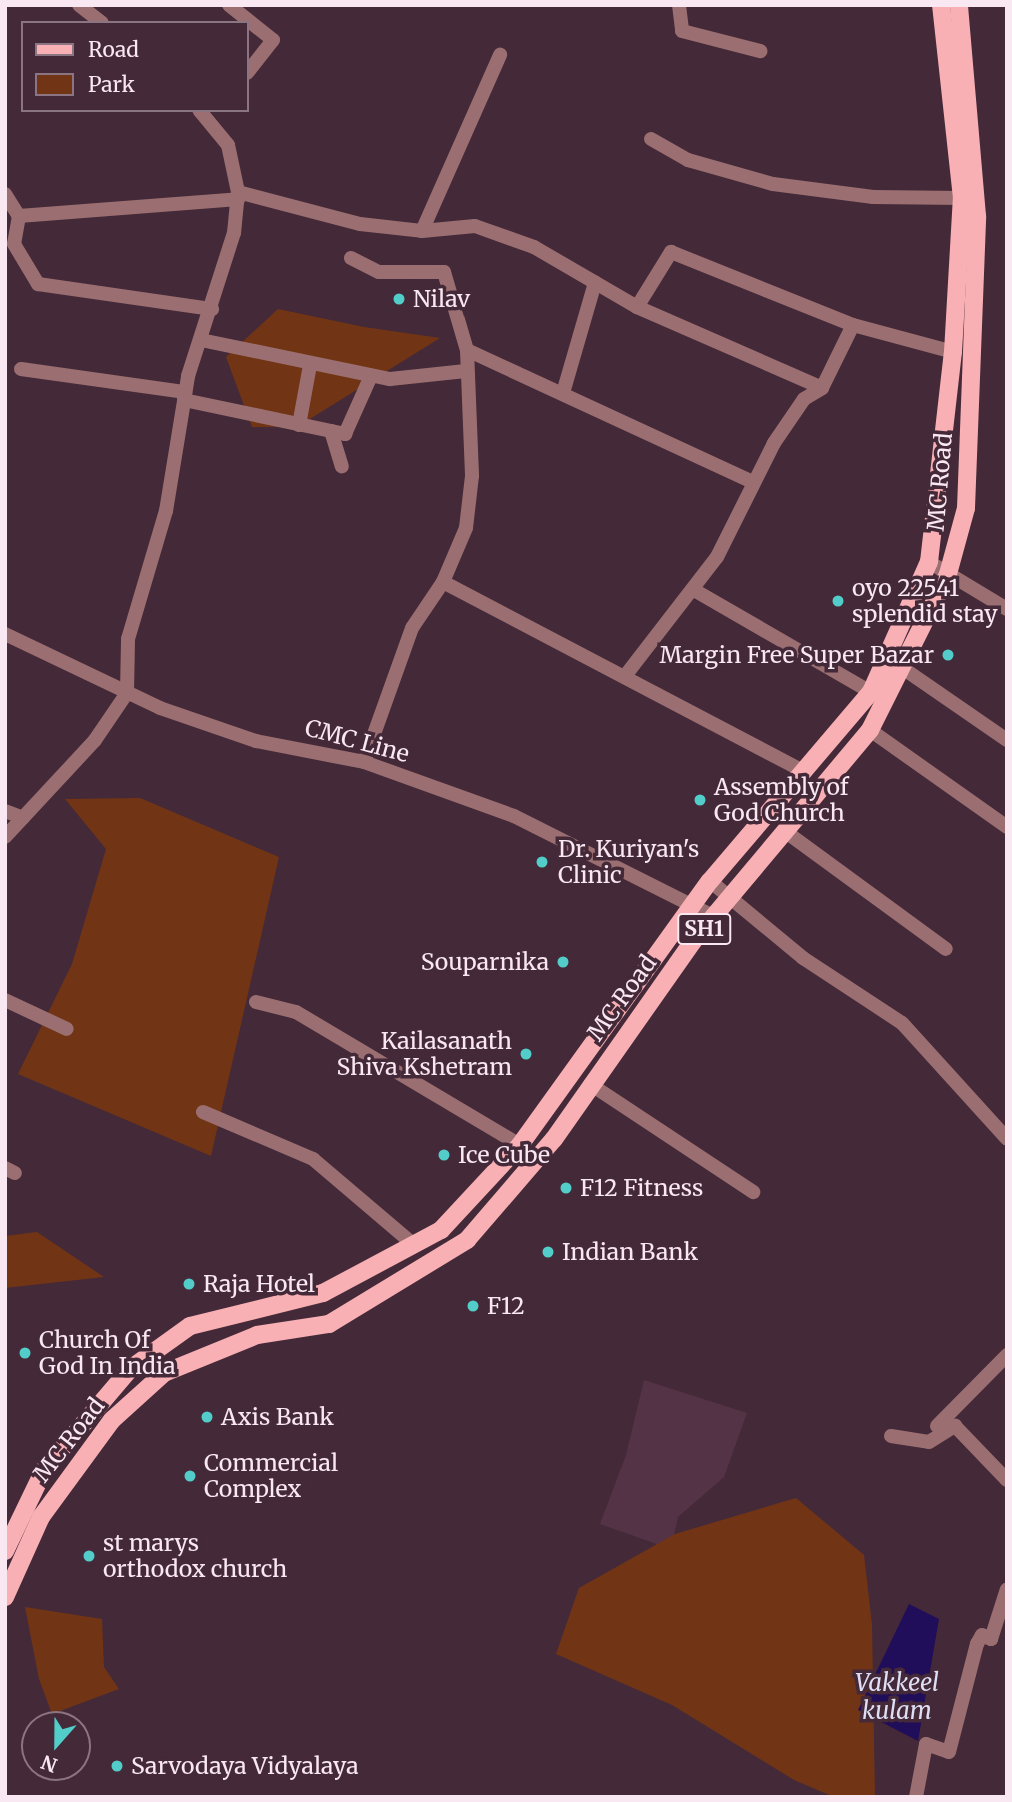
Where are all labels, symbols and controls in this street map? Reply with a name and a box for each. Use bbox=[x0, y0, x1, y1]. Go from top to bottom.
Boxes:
legend bbox=[21, 21, 248, 112]
text: Road bbox=[88, 36, 139, 63]
text: Park bbox=[88, 71, 135, 98]
place label: Nilav bbox=[413, 285, 470, 313]
marker: Nilav bbox=[391, 291, 407, 307]
street label: MC Road bbox=[922, 432, 958, 532]
place label: oyo 22541 splendid stay bbox=[852, 574, 998, 628]
marker: oyo 22541 splendid stay bbox=[830, 593, 846, 609]
place label: Margin Free Super Bazar bbox=[659, 641, 934, 669]
marker: Margin Free Super Bazar bbox=[940, 647, 956, 663]
street label: CMC Line bbox=[302, 714, 412, 768]
place label: Assembly of God Church bbox=[714, 773, 848, 827]
marker: Assembly of God Church bbox=[692, 792, 708, 808]
place label: Dr. Kuriyan's Clinic bbox=[558, 835, 699, 889]
marker: Dr. Kuriyan's Clinic bbox=[532, 852, 552, 872]
road number: SH1 bbox=[676, 912, 732, 946]
place label: Souparnika bbox=[421, 948, 549, 976]
street label: MC Road bbox=[582, 950, 662, 1046]
marker: Souparnika bbox=[555, 954, 571, 970]
place label: Kailasanath Shiva Kshetram bbox=[337, 1027, 512, 1081]
marker: Kailasanath Shiva Kshetram bbox=[518, 1046, 534, 1062]
place label: Ice Cube bbox=[458, 1141, 550, 1169]
marker: Ice Cube bbox=[436, 1147, 452, 1163]
place label: F12 Fitness bbox=[580, 1174, 703, 1202]
marker: F12 Fitness bbox=[558, 1180, 574, 1196]
place label: Indian Bank bbox=[562, 1238, 698, 1266]
marker: Indian Bank bbox=[540, 1244, 556, 1260]
place label: Raja Hotel bbox=[203, 1270, 315, 1298]
marker: Raja Hotel bbox=[181, 1276, 197, 1292]
place label: F12 bbox=[487, 1292, 525, 1320]
marker: F12 bbox=[465, 1298, 481, 1314]
place label: Church Of God In India bbox=[39, 1326, 176, 1380]
marker: Church Of God In India bbox=[17, 1345, 33, 1361]
street label: MC Road bbox=[28, 1393, 110, 1487]
place label: Axis Bank bbox=[221, 1403, 334, 1431]
marker: Axis Bank bbox=[199, 1409, 215, 1425]
place label: Commercial Complex bbox=[204, 1449, 338, 1503]
marker: Commercial Complex bbox=[182, 1468, 198, 1484]
place label: st marys orthodox church bbox=[103, 1529, 287, 1583]
marker: st marys orthodox church bbox=[81, 1548, 97, 1564]
water label: Vakkeel kulam bbox=[855, 1669, 939, 1725]
north arrow bbox=[21, 1711, 91, 1781]
text: N bbox=[38, 1750, 61, 1778]
place label: Sarvodaya Vidyalaya bbox=[131, 1752, 359, 1780]
marker: Sarvodaya Vidyalaya bbox=[109, 1758, 125, 1774]

